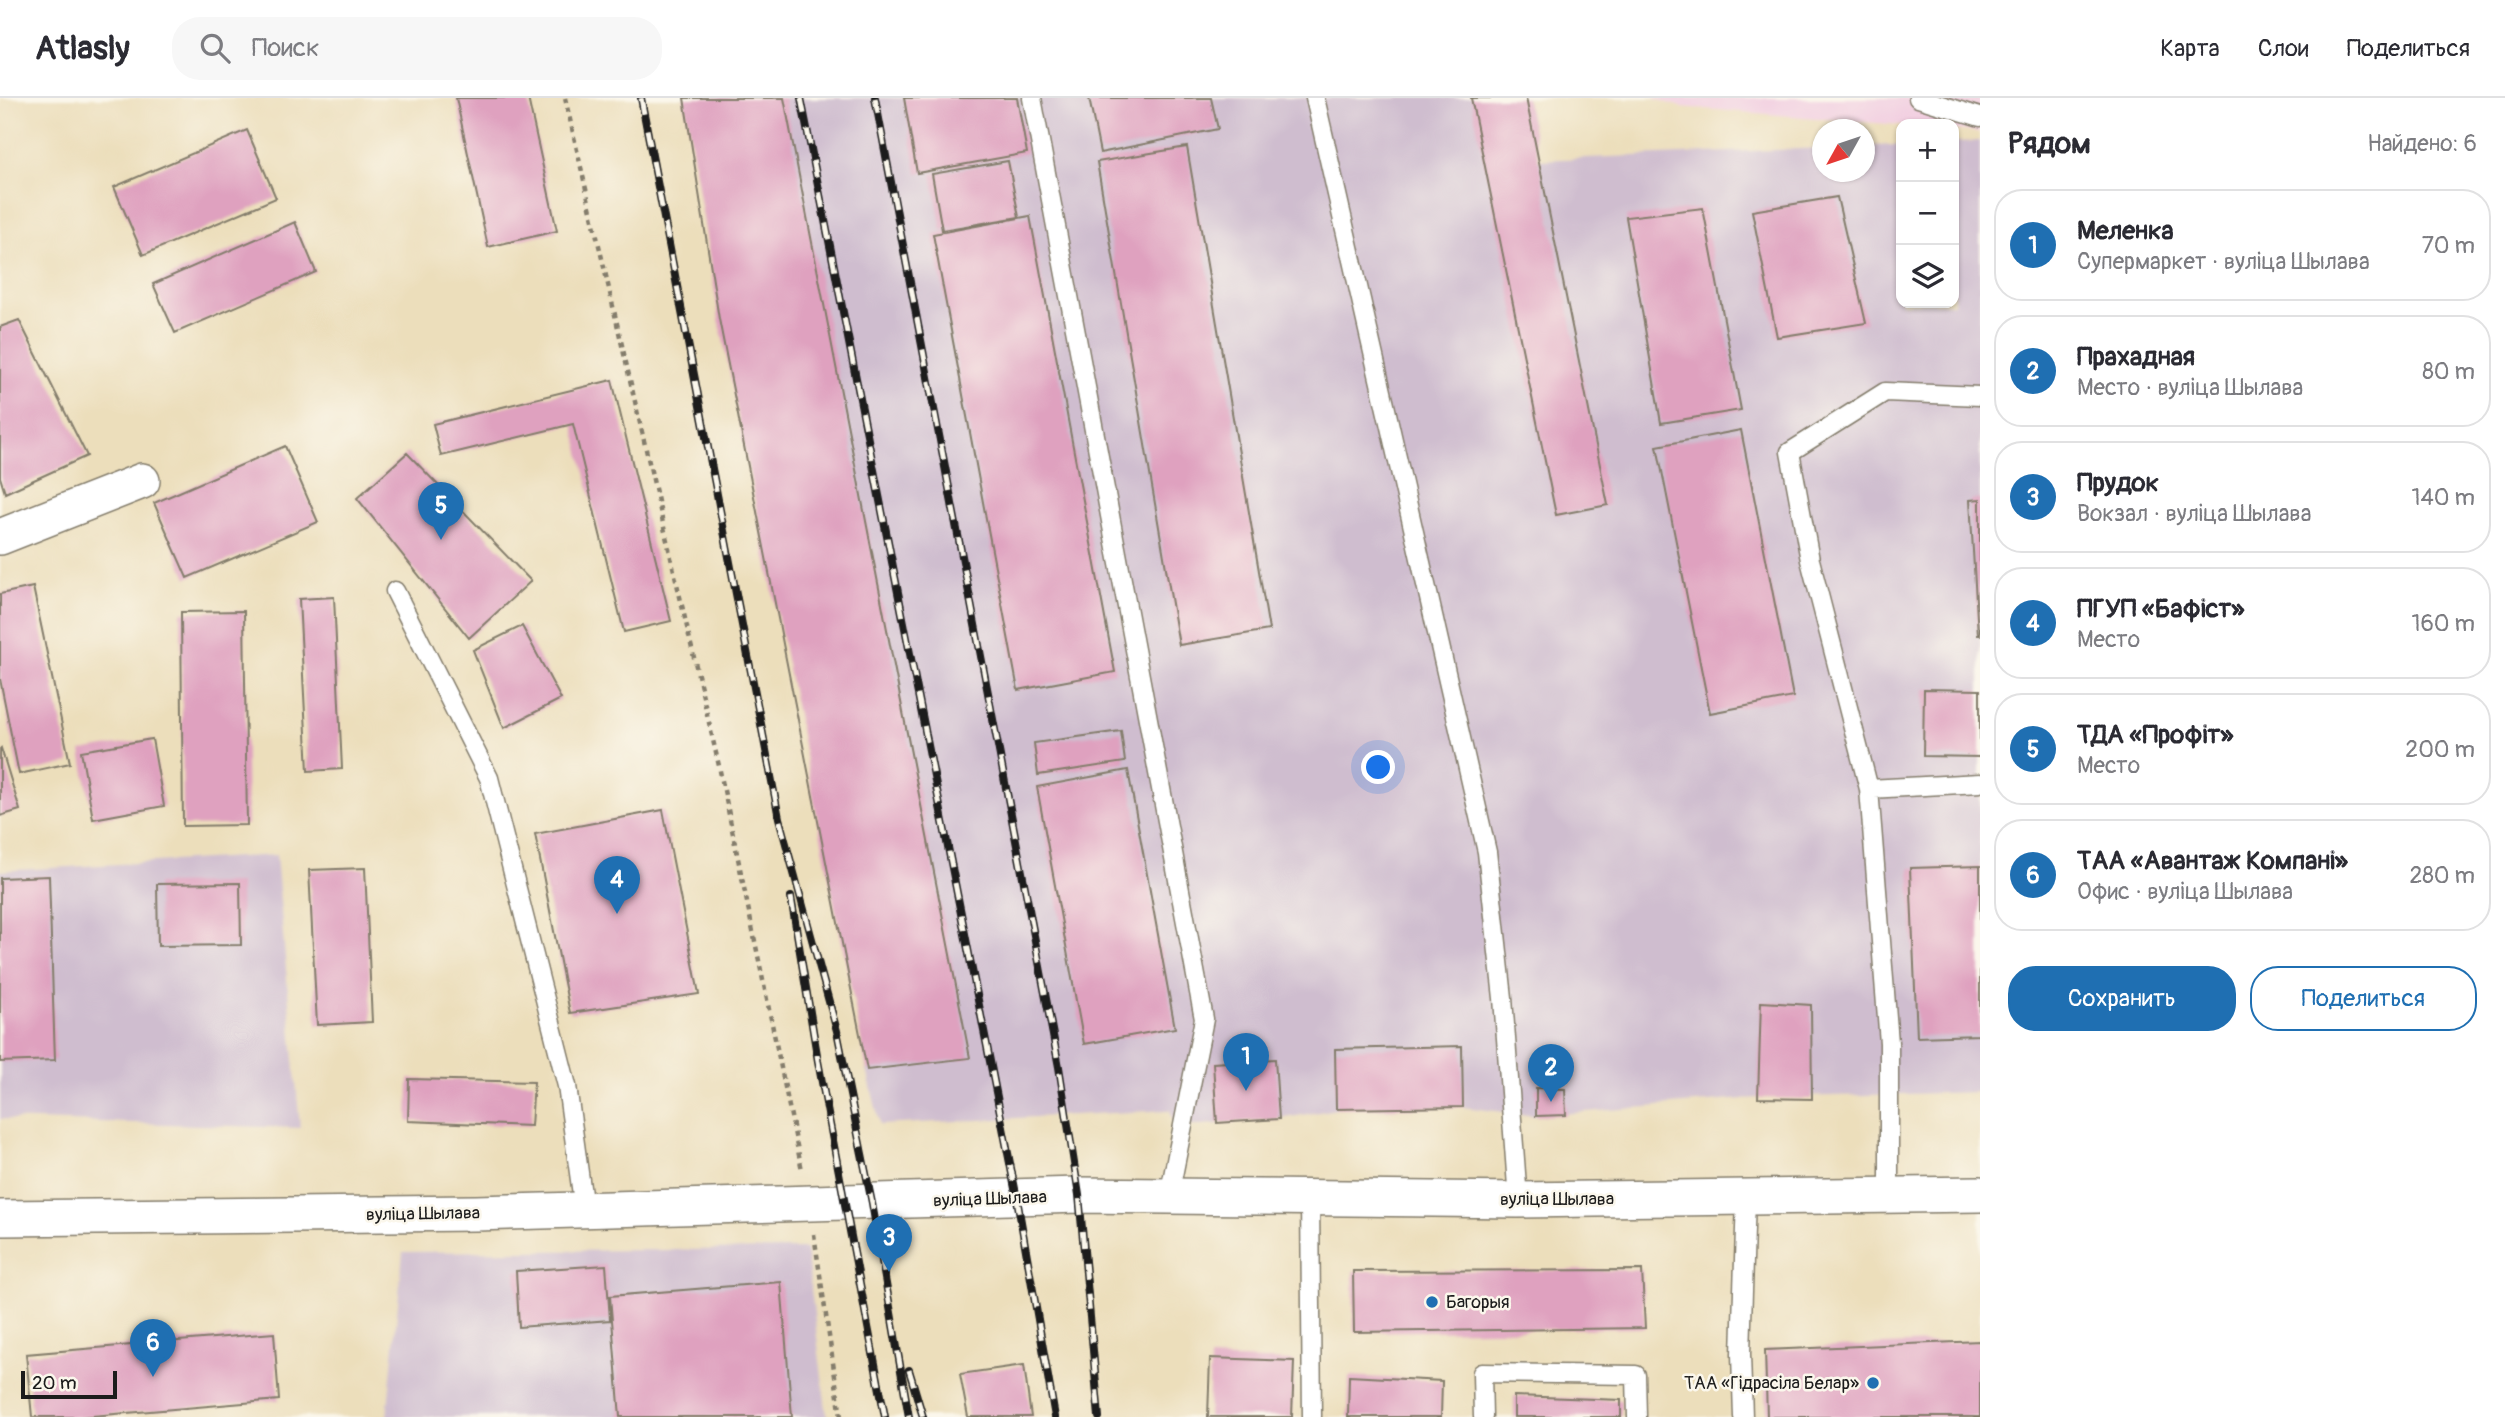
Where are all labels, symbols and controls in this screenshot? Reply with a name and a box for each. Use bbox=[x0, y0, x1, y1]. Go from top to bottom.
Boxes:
search box bbox=[172, 17, 662, 80]
text: Atlasly bbox=[35, 28, 130, 69]
icon: search bbox=[196, 29, 234, 67]
text: Поиск bbox=[252, 32, 319, 64]
text: Карта bbox=[2160, 34, 2220, 63]
text: Слои bbox=[2258, 34, 2309, 63]
text: Поделиться bbox=[2347, 34, 2470, 63]
north arrow bbox=[1812, 119, 1875, 182]
map controls bbox=[1896, 119, 1959, 308]
button: + bbox=[1896, 119, 1959, 182]
text: Рядом bbox=[2008, 125, 2091, 162]
text: Найдено: 6 bbox=[2367, 129, 2477, 158]
button: − bbox=[1896, 182, 1959, 245]
text: Меленка bbox=[2077, 215, 2174, 247]
text: 1 bbox=[2029, 231, 2038, 260]
text: 70 m bbox=[2422, 231, 2475, 260]
button: layers bbox=[1896, 245, 1959, 308]
text: Супермаркет · вуліца Шылава bbox=[2077, 247, 2370, 276]
text: Прахадная bbox=[2077, 341, 2195, 373]
text: 2 bbox=[2027, 357, 2039, 386]
text: 80 m bbox=[2422, 357, 2475, 386]
text: Место · вуліца Шылава bbox=[2077, 373, 2303, 402]
text: Прудок bbox=[2077, 467, 2159, 499]
pin: 5 bbox=[418, 482, 464, 540]
text: 3 bbox=[2027, 483, 2039, 512]
text: 140 m bbox=[2412, 483, 2475, 512]
text: Вокзал · вуліца Шылава bbox=[2077, 499, 2311, 528]
text: ПГУП «Бафіст» bbox=[2077, 593, 2244, 625]
text: 4 bbox=[2026, 609, 2040, 638]
text: 160 m bbox=[2411, 609, 2475, 638]
text: Место bbox=[2077, 625, 2140, 654]
text: ТДА «Профіт» bbox=[2077, 719, 2234, 751]
text: 5 bbox=[2027, 735, 2039, 764]
text: 200 m bbox=[2405, 735, 2475, 764]
your location bbox=[1361, 750, 1395, 784]
text: Место bbox=[2077, 751, 2140, 780]
text: ТАА «Авантаж Компані» bbox=[2077, 845, 2348, 877]
pin: 4 bbox=[594, 856, 640, 914]
text: 6 bbox=[2026, 861, 2040, 890]
text: 280 m bbox=[2409, 861, 2475, 890]
text: Офис · вуліца Шылава bbox=[2077, 877, 2293, 906]
button: Сохранить bbox=[2008, 966, 2236, 1031]
button: Поделиться bbox=[2250, 966, 2477, 1031]
pin: 1 bbox=[1223, 1033, 1269, 1091]
pin: 2 bbox=[1528, 1044, 1574, 1102]
street label: вуліца Шылава bbox=[933, 1186, 1047, 1212]
street label: вуліца Шылава bbox=[1500, 1188, 1614, 1211]
street label: вуліца Шылава bbox=[366, 1202, 480, 1226]
pin: 3 bbox=[866, 1214, 912, 1272]
place label: Багорыя bbox=[1446, 1291, 1510, 1314]
marker: Багорыя bbox=[1424, 1294, 1440, 1310]
pin: 6 bbox=[130, 1319, 176, 1377]
scale bar bbox=[21, 1368, 117, 1400]
text: 20 m bbox=[32, 1371, 77, 1395]
place label: ТАА «Гідрасіла Белар» bbox=[1684, 1372, 1859, 1395]
marker: ТАА «Гідрасіла Белар» bbox=[1865, 1375, 1881, 1391]

